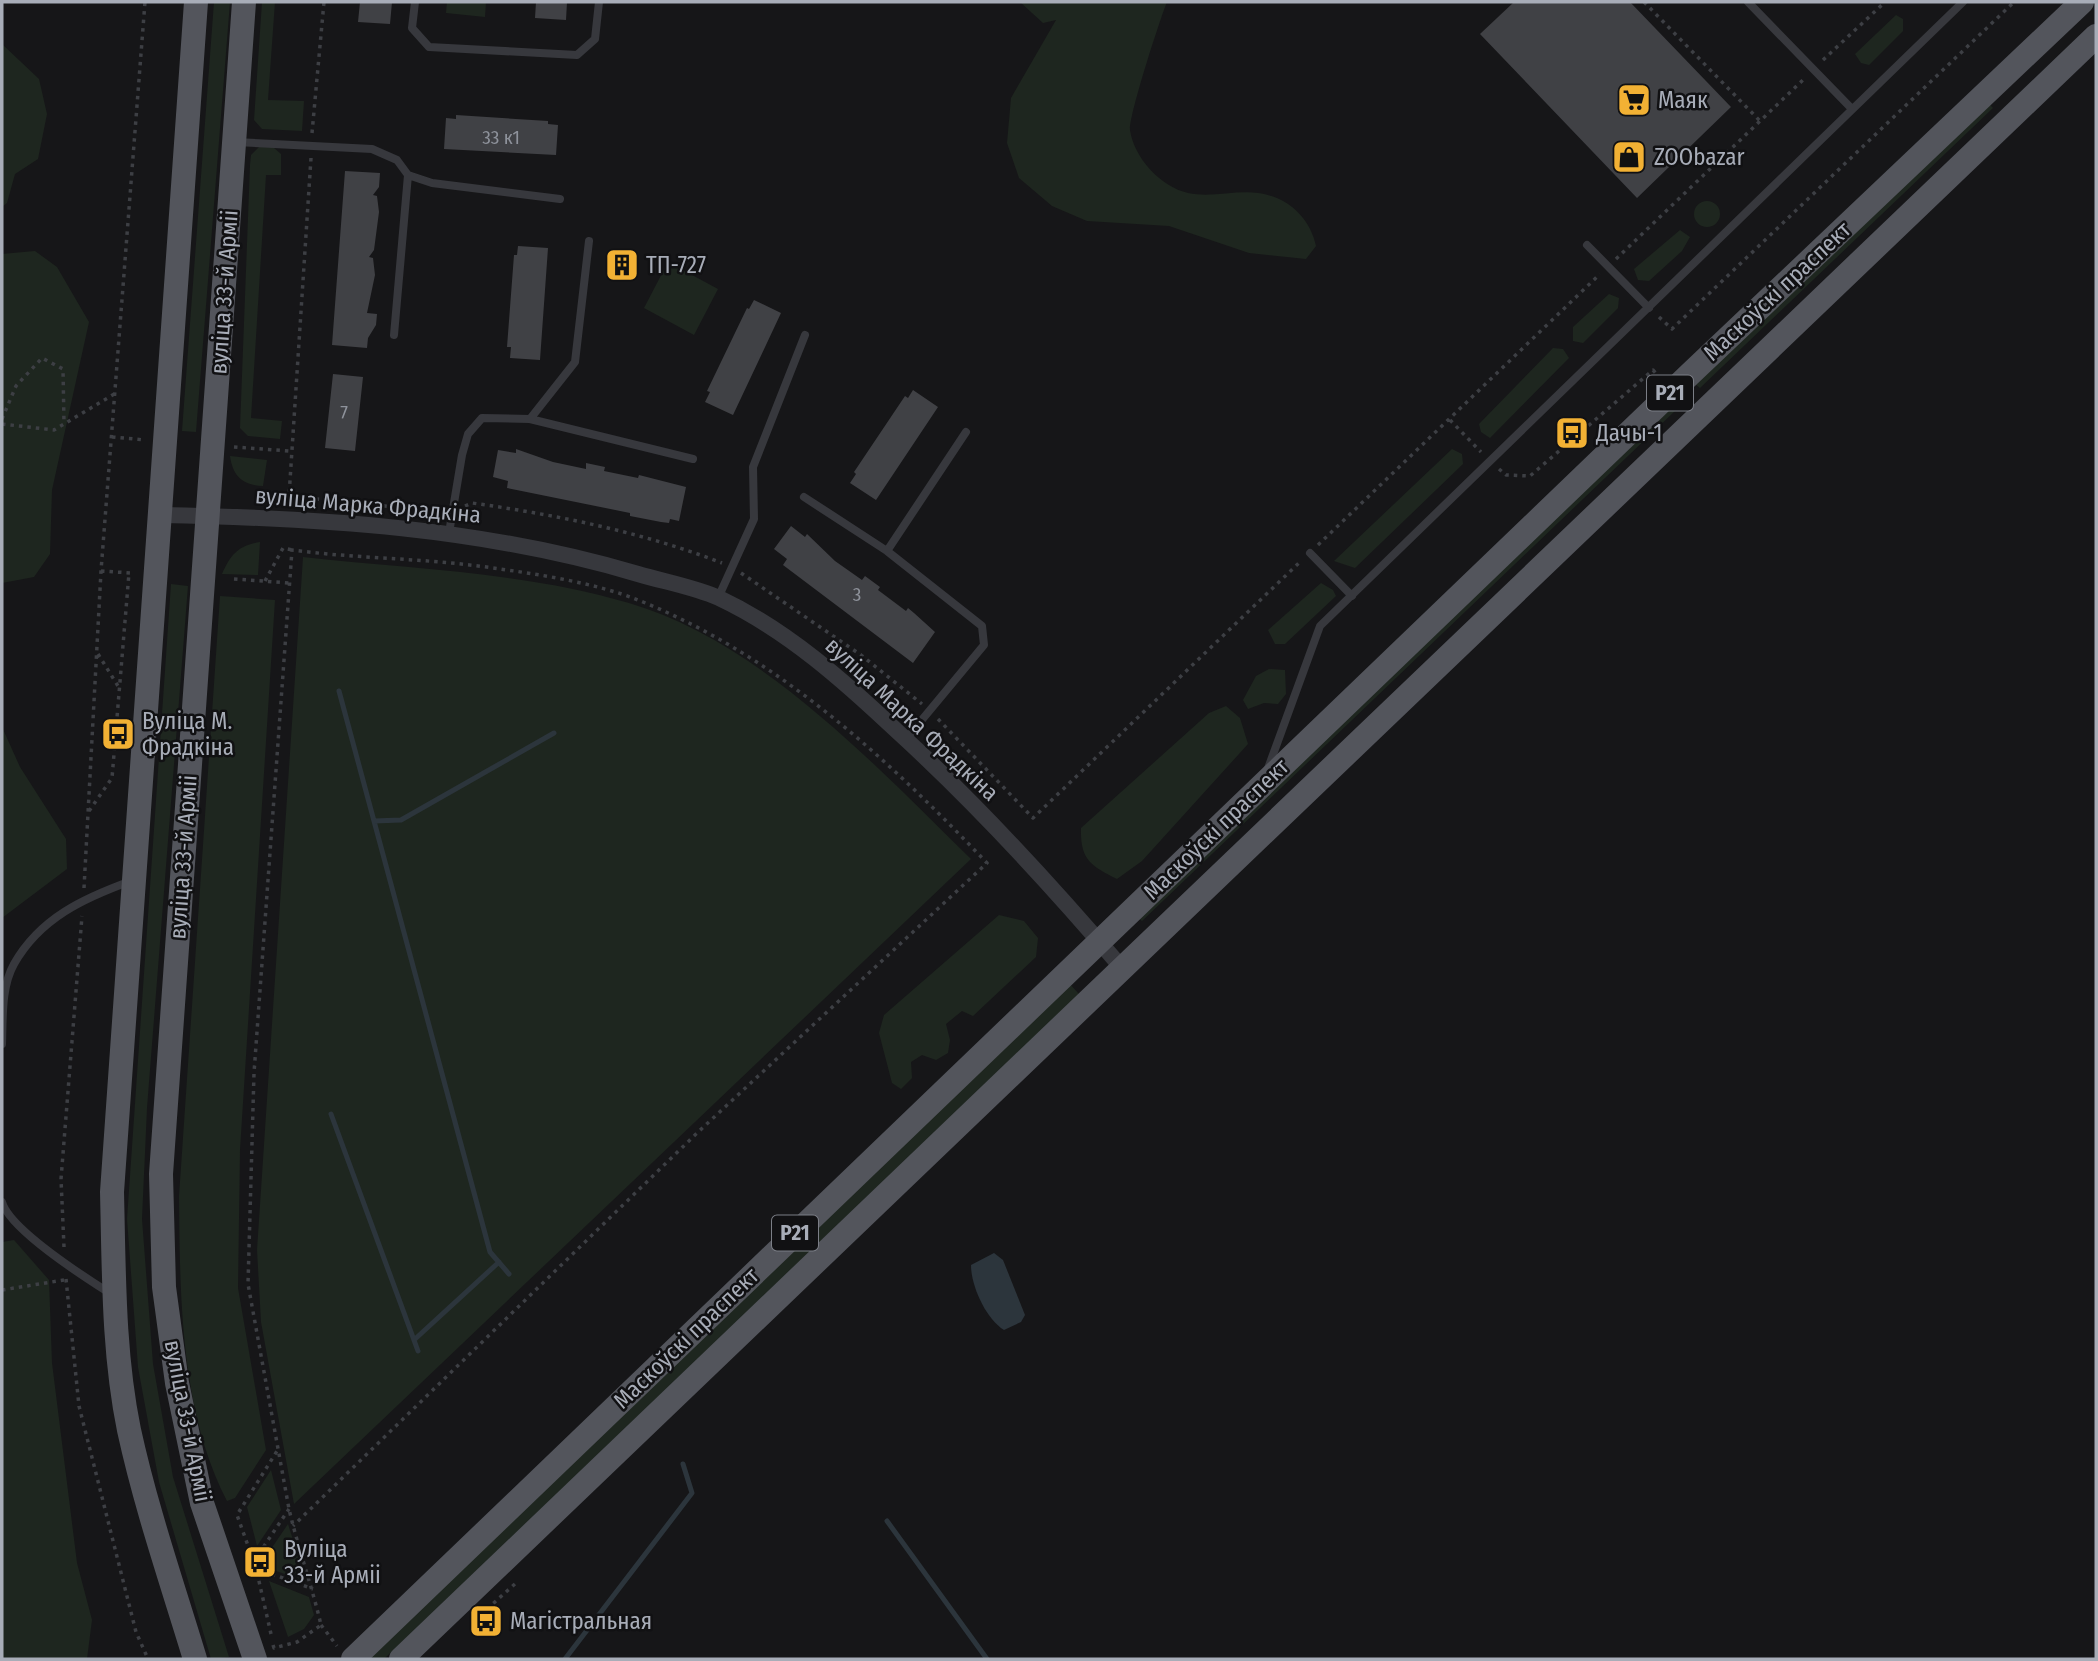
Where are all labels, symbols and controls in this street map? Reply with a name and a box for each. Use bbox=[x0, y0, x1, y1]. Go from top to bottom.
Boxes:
supermarket icon: Маяк bbox=[1615, 81, 1653, 119]
place label: Маяк bbox=[1658, 86, 1708, 114]
house number: 33 к1 bbox=[482, 126, 520, 149]
shop icon: ZOObazar bbox=[1610, 138, 1648, 176]
place label: ZOObazar bbox=[1654, 143, 1745, 171]
street label: вуліца 33-й Арміі bbox=[204, 209, 244, 375]
street label: Маскоўскі праспект bbox=[1698, 215, 1857, 366]
building icon: ТП-727 bbox=[603, 246, 641, 284]
place label: ТП-727 bbox=[646, 251, 706, 279]
road number: Р21 bbox=[1647, 376, 1693, 410]
house number: 7 bbox=[340, 401, 348, 424]
bus stop icon: Дачы-1 bbox=[1553, 414, 1591, 452]
place label: Дачы-1 bbox=[1595, 419, 1663, 447]
street label: вуліца Марка Фрадкіна bbox=[254, 481, 482, 529]
house number: 3 bbox=[853, 583, 861, 606]
street label: вуліца Марка Фрадкіна bbox=[820, 631, 1004, 807]
place label: Вуліца М. Фрадкіна bbox=[142, 707, 234, 761]
bus stop icon: Вуліца М. Фрадкіна bbox=[99, 715, 137, 753]
street label: Маскоўскі праспект bbox=[1138, 752, 1295, 905]
street label: вуліца 33-й Арміі bbox=[163, 774, 203, 940]
road number: Р21 bbox=[772, 1216, 818, 1250]
street label: Маскоўскі праспект bbox=[608, 1261, 765, 1414]
street label: вуліца 33-й Арміі bbox=[159, 1338, 217, 1504]
place label: Вуліца 33-й Арміі bbox=[284, 1535, 381, 1589]
bus stop icon: Вуліца 33-й Арміі bbox=[241, 1543, 279, 1581]
bus stop icon: Магістральная bbox=[467, 1602, 505, 1640]
place label: Магістральная bbox=[510, 1607, 652, 1635]

